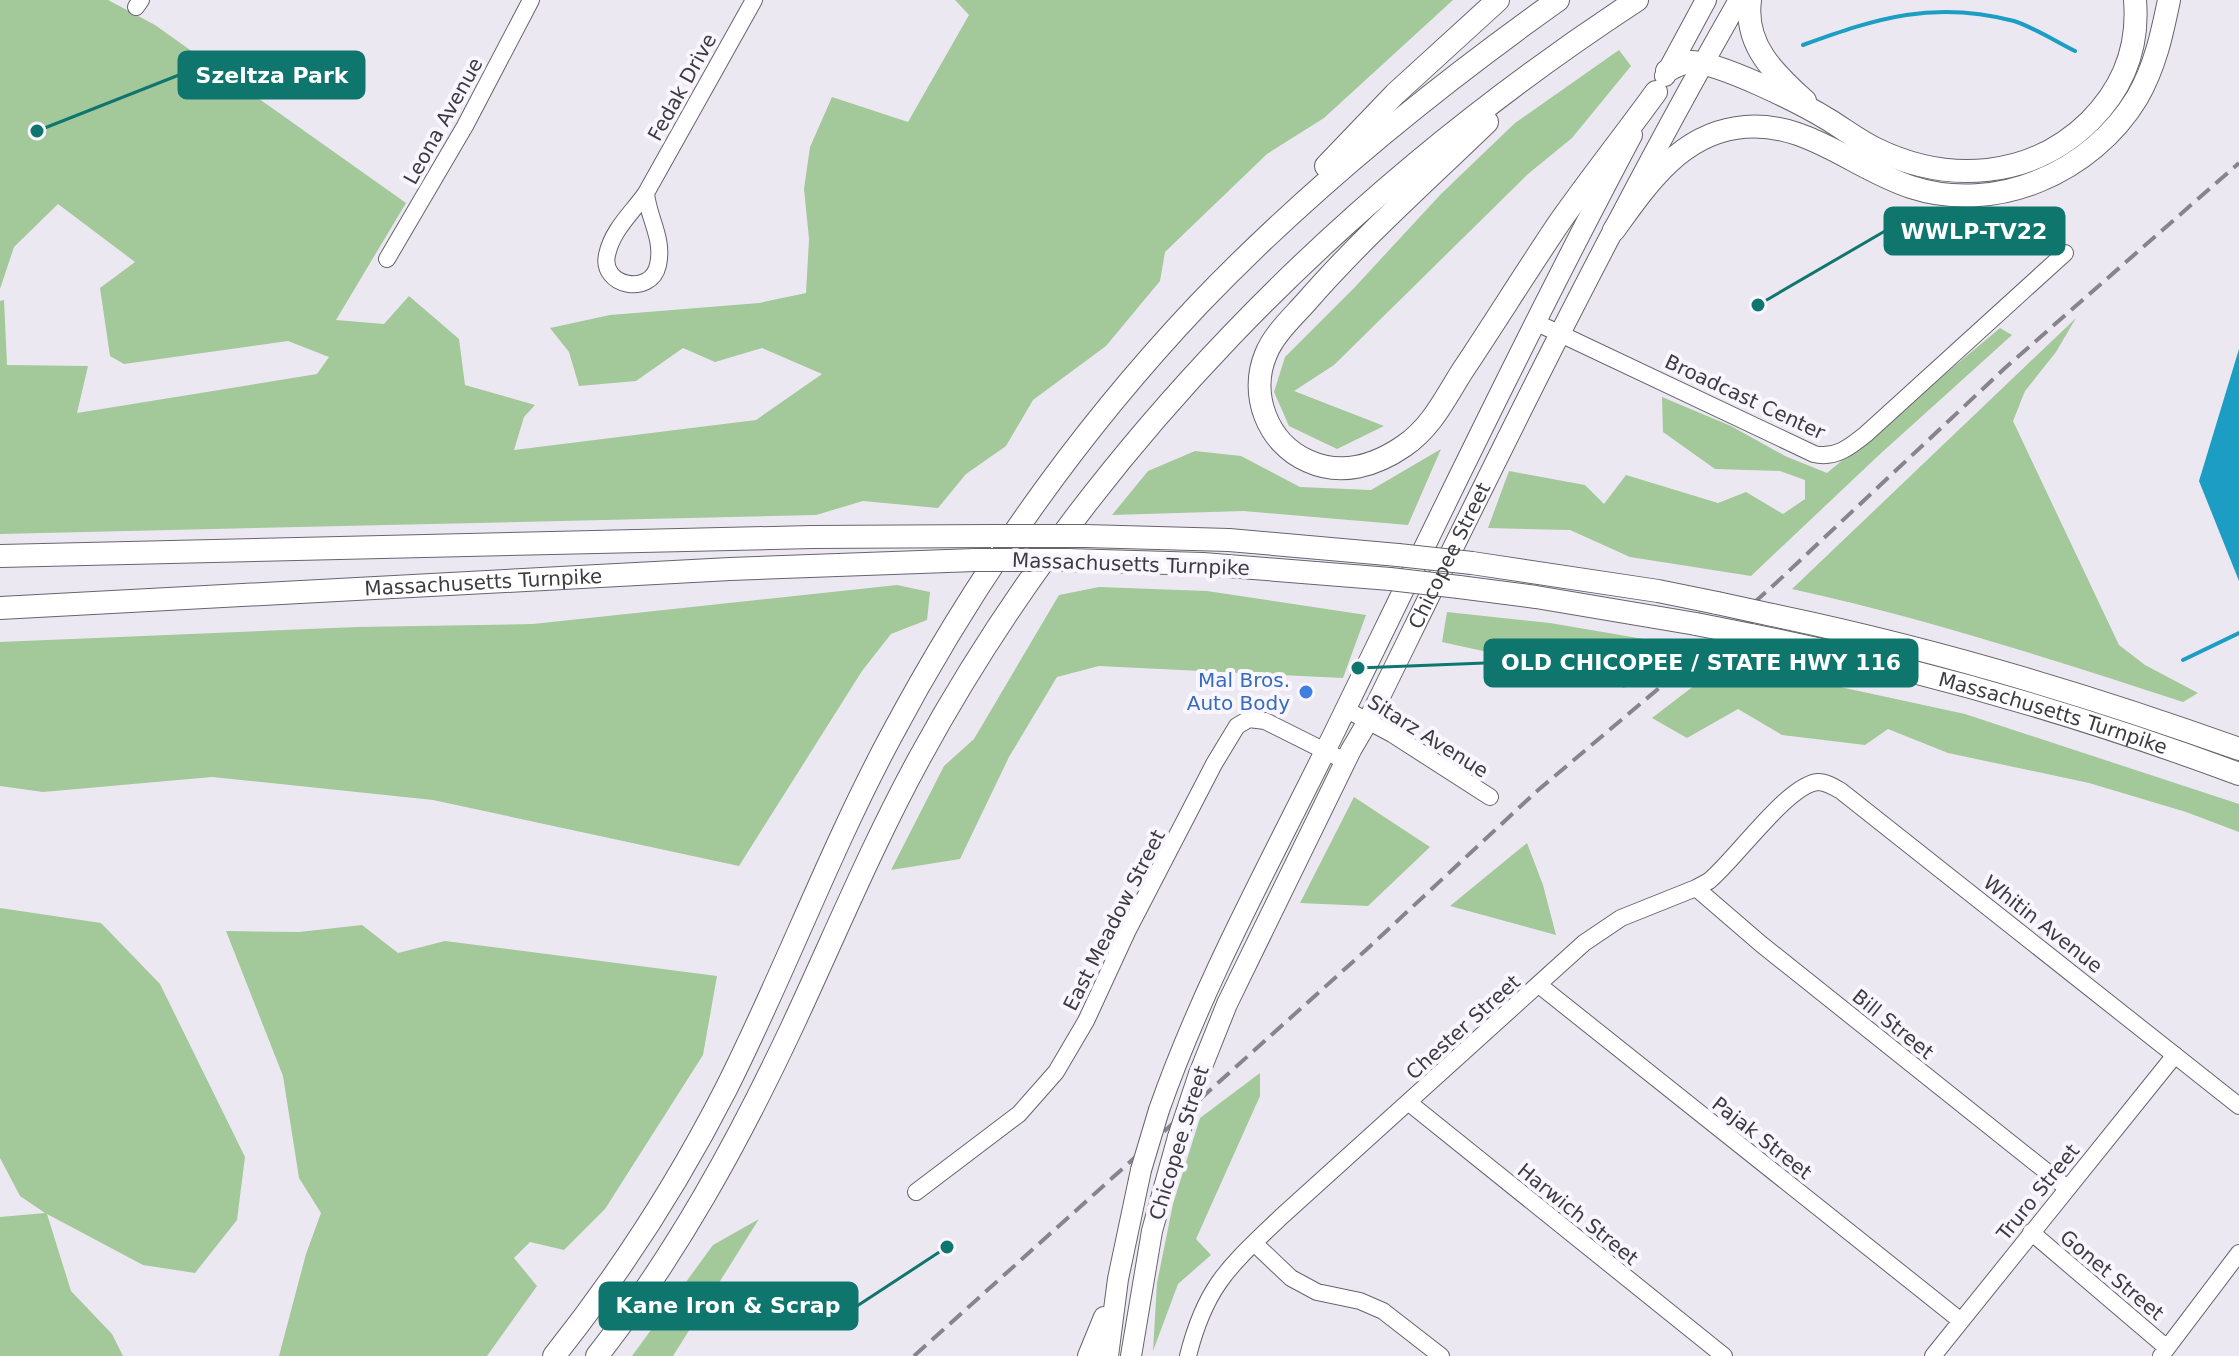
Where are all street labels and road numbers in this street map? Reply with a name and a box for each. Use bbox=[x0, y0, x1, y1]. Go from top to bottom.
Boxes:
street label: Fedak Drive bbox=[643, 29, 721, 145]
street label: Leona Avenue bbox=[398, 54, 488, 188]
street label: Broadcast Center bbox=[1661, 349, 1830, 445]
street label: Chicopee Street bbox=[1403, 478, 1495, 633]
street label: Massachusetts Turnpike bbox=[1012, 548, 1250, 580]
street label: Massachusetts Turnpike bbox=[364, 564, 603, 601]
street label: Massachusetts Turnpike bbox=[1936, 667, 2171, 759]
street label: Sitarz Avenue bbox=[1363, 689, 1493, 783]
street label: East Meadow Street bbox=[1058, 825, 1170, 1014]
street label: Whitin Avenue bbox=[1979, 870, 2107, 978]
street label: Chester Street bbox=[1401, 970, 1525, 1084]
street label: Bill Street bbox=[1848, 984, 1939, 1064]
street label: Chicopee Street bbox=[1144, 1063, 1214, 1223]
street label: Pajak Street bbox=[1707, 1092, 1817, 1184]
street label: Truro Street bbox=[1991, 1139, 2084, 1246]
street label: Harwich Street bbox=[1513, 1158, 1643, 1270]
street label: Gonet Street bbox=[2055, 1225, 2169, 1325]

